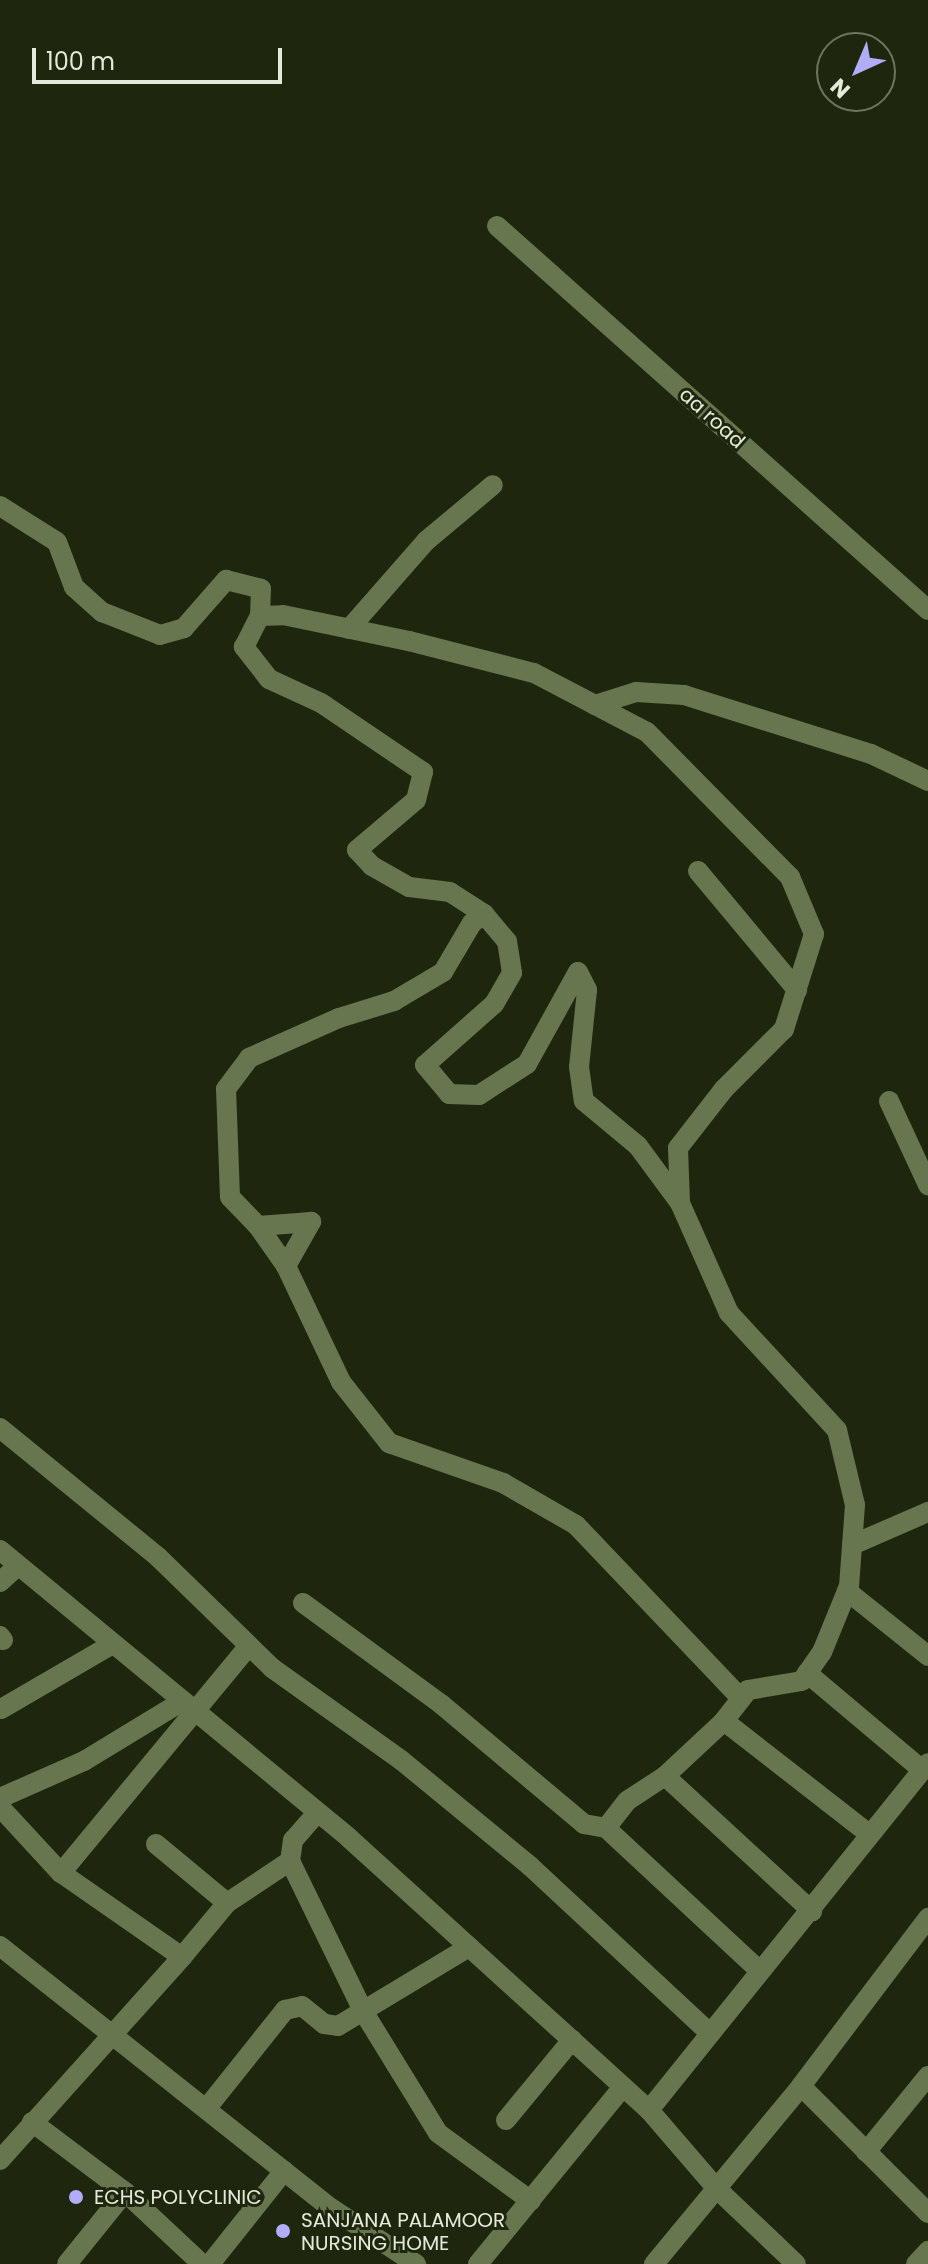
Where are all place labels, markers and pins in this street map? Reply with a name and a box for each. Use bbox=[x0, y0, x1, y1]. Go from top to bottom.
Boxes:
place label: ECHS POLYCLINIC bbox=[94, 2185, 262, 2209]
marker: ECHS POLYCLINIC bbox=[65, 2186, 87, 2208]
place label: SANJANA PALAMOOR NURSING HOME bbox=[301, 2208, 505, 2255]
marker: SANJANA PALAMOOR NURSING HOME bbox=[272, 2220, 294, 2242]

